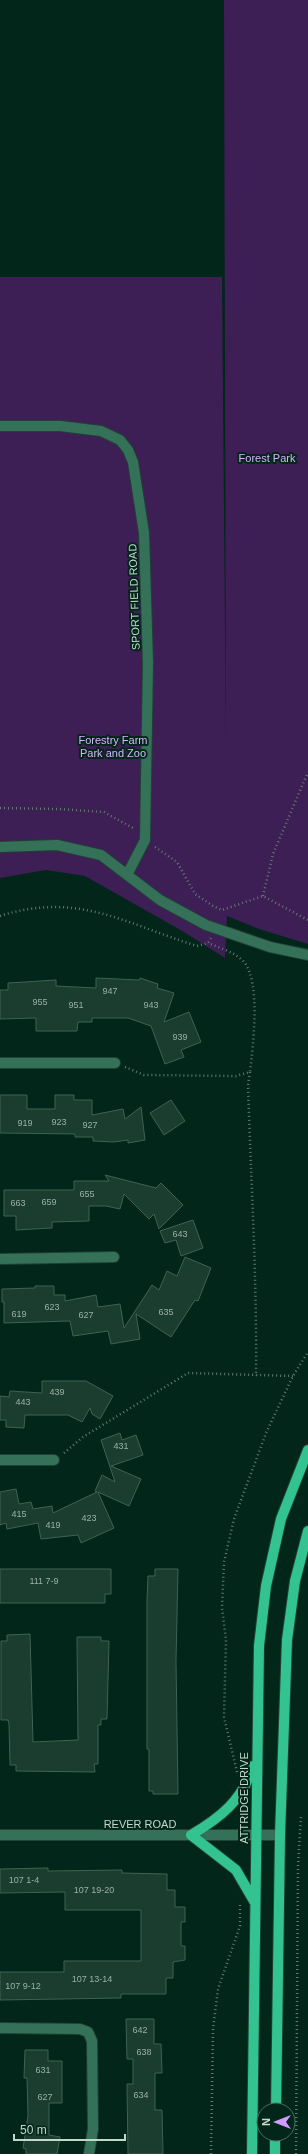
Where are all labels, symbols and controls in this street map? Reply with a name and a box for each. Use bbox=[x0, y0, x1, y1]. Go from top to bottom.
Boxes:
park label: Forest Park bbox=[239, 452, 296, 464]
street label: SPORT FIELD ROAD bbox=[126, 543, 142, 650]
park label: Forestry Farm Park and Zoo bbox=[78, 734, 148, 759]
house number: 947 bbox=[102, 986, 118, 996]
house number: 955 bbox=[32, 997, 48, 1007]
house number: 951 bbox=[68, 1000, 84, 1010]
house number: 943 bbox=[143, 1000, 159, 1010]
house number: 939 bbox=[172, 1032, 188, 1042]
house number: 923 bbox=[51, 1117, 67, 1127]
house number: 919 bbox=[17, 1118, 33, 1128]
house number: 927 bbox=[82, 1120, 98, 1130]
house number: 655 bbox=[79, 1189, 95, 1199]
house number: 659 bbox=[41, 1197, 57, 1207]
house number: 663 bbox=[10, 1198, 26, 1208]
house number: 643 bbox=[172, 1229, 188, 1239]
house number: 623 bbox=[44, 1302, 60, 1312]
house number: 635 bbox=[158, 1307, 174, 1317]
house number: 619 bbox=[11, 1309, 27, 1319]
house number: 627 bbox=[78, 1310, 94, 1320]
house number: 439 bbox=[49, 1387, 65, 1397]
house number: 443 bbox=[15, 1397, 31, 1407]
house number: 431 bbox=[113, 1441, 129, 1451]
house number: 415 bbox=[11, 1509, 27, 1519]
house number: 423 bbox=[81, 1513, 97, 1523]
house number: 419 bbox=[45, 1520, 61, 1530]
house number: 111 7-9 bbox=[29, 1576, 59, 1586]
street label: ATTRIDGE DRIVE bbox=[238, 1752, 250, 1844]
street label: REVER ROAD bbox=[104, 1818, 176, 1830]
house number: 107 1-4 bbox=[9, 1875, 39, 1885]
house number: 107 19-20 bbox=[74, 1885, 114, 1895]
house number: 107 13-14 bbox=[72, 1974, 112, 1984]
house number: 107 9-12 bbox=[5, 1981, 41, 1991]
house number: 642 bbox=[132, 2025, 148, 2035]
house number: 638 bbox=[136, 2047, 152, 2057]
house number: 631 bbox=[35, 2065, 51, 2075]
house number: 634 bbox=[133, 2090, 149, 2100]
house number: 627 bbox=[37, 2092, 53, 2102]
north arrow bbox=[256, 2102, 296, 2142]
scale bar bbox=[14, 2116, 125, 2142]
text: N bbox=[260, 2118, 272, 2126]
text: 50 m bbox=[20, 2123, 47, 2137]

